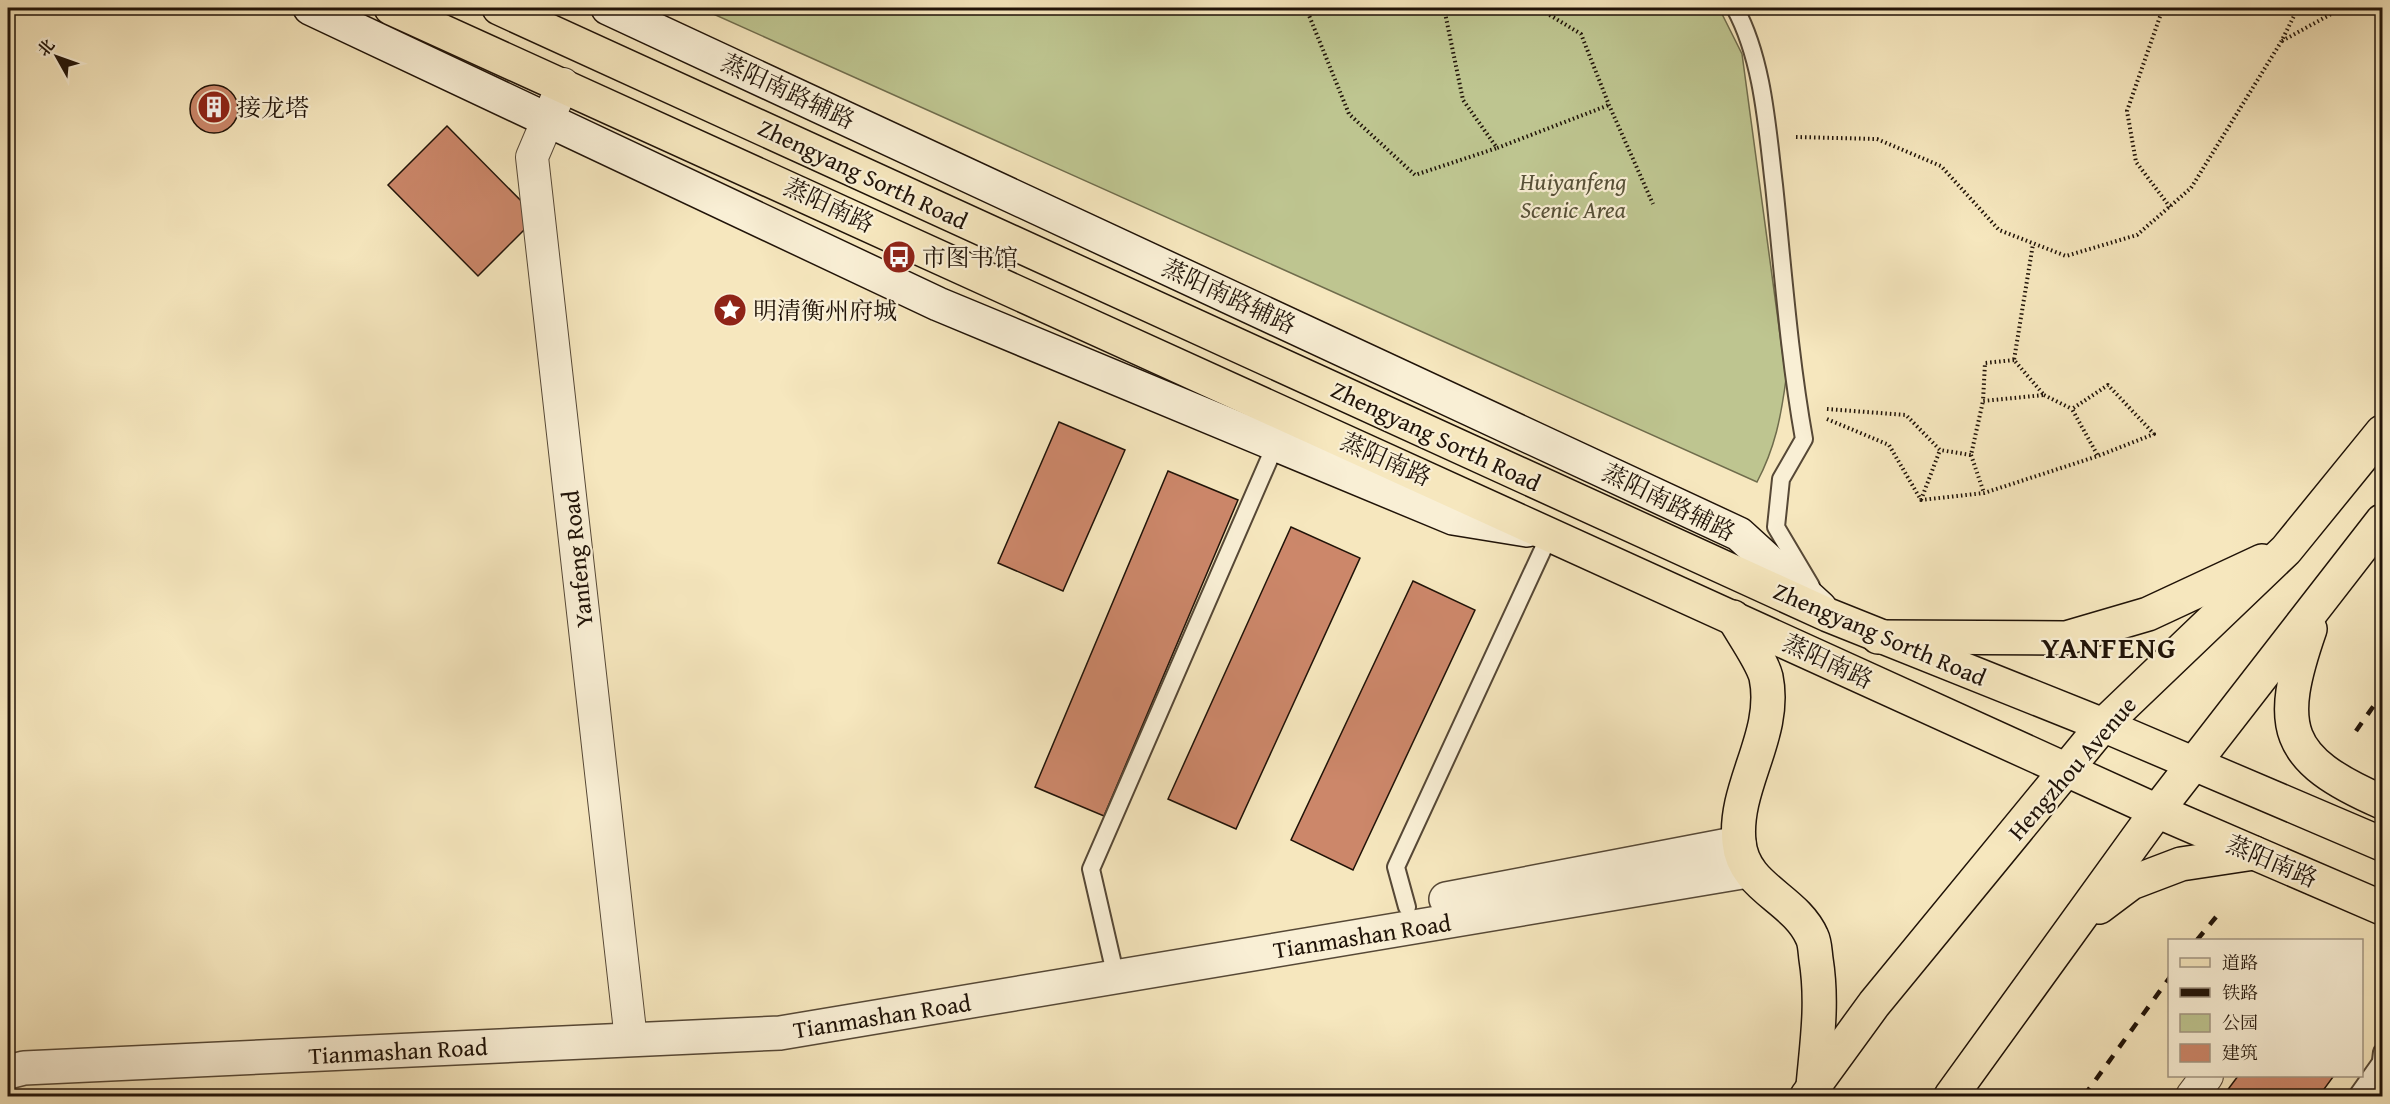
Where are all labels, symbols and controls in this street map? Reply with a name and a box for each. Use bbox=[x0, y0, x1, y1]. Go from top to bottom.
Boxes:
north arrow bbox=[27, 27, 87, 87]
text: 北 bbox=[31, 34, 60, 61]
street label: 蒸阳南路辅路 bbox=[715, 45, 861, 137]
building icon: 接龙塔 bbox=[196, 89, 232, 125]
place label: 接龙塔 bbox=[237, 90, 309, 125]
street label: Zhengyang Sorth Road bbox=[752, 110, 974, 238]
park label: Huiyanfeng Scenic Area bbox=[1519, 164, 1627, 227]
street label: 蒸阳南路 bbox=[778, 169, 880, 241]
bus stop icon: 市图书馆 bbox=[881, 239, 917, 275]
place label: 市图书馆 bbox=[922, 240, 1018, 275]
street label: 蒸阳南路辅路 bbox=[1156, 250, 1302, 342]
place icon: 明清衡州府城 bbox=[712, 292, 748, 328]
place label: 明清衡州府城 bbox=[753, 293, 897, 328]
street label: Zhengyang Sorth Road bbox=[1325, 372, 1547, 500]
street label: 蒸阳南路 bbox=[1335, 423, 1437, 495]
street label: 蒸阳南路辅路 bbox=[1597, 455, 1741, 549]
street label: Yanfeng Road bbox=[552, 489, 602, 629]
street label: Zhengyang Sorth Road bbox=[1768, 573, 1992, 695]
street label: 蒸阳南路 bbox=[1777, 625, 1879, 697]
district label: YANFENG bbox=[2041, 625, 2177, 669]
street label: Hengzhou Avenue bbox=[1999, 688, 2145, 848]
street label: 蒸阳南路 bbox=[2221, 826, 2323, 896]
street label: Tianmashan Road bbox=[1271, 905, 1453, 967]
legend bbox=[2168, 939, 2363, 1077]
text: 道路 bbox=[2222, 949, 2258, 976]
text: 铁路 bbox=[2222, 979, 2258, 1006]
street label: Tianmashan Road bbox=[791, 985, 973, 1047]
text: 公园 bbox=[2222, 1009, 2258, 1036]
street label: Tianmashan Road bbox=[308, 1029, 489, 1073]
text: 建筑 bbox=[2222, 1039, 2258, 1066]

